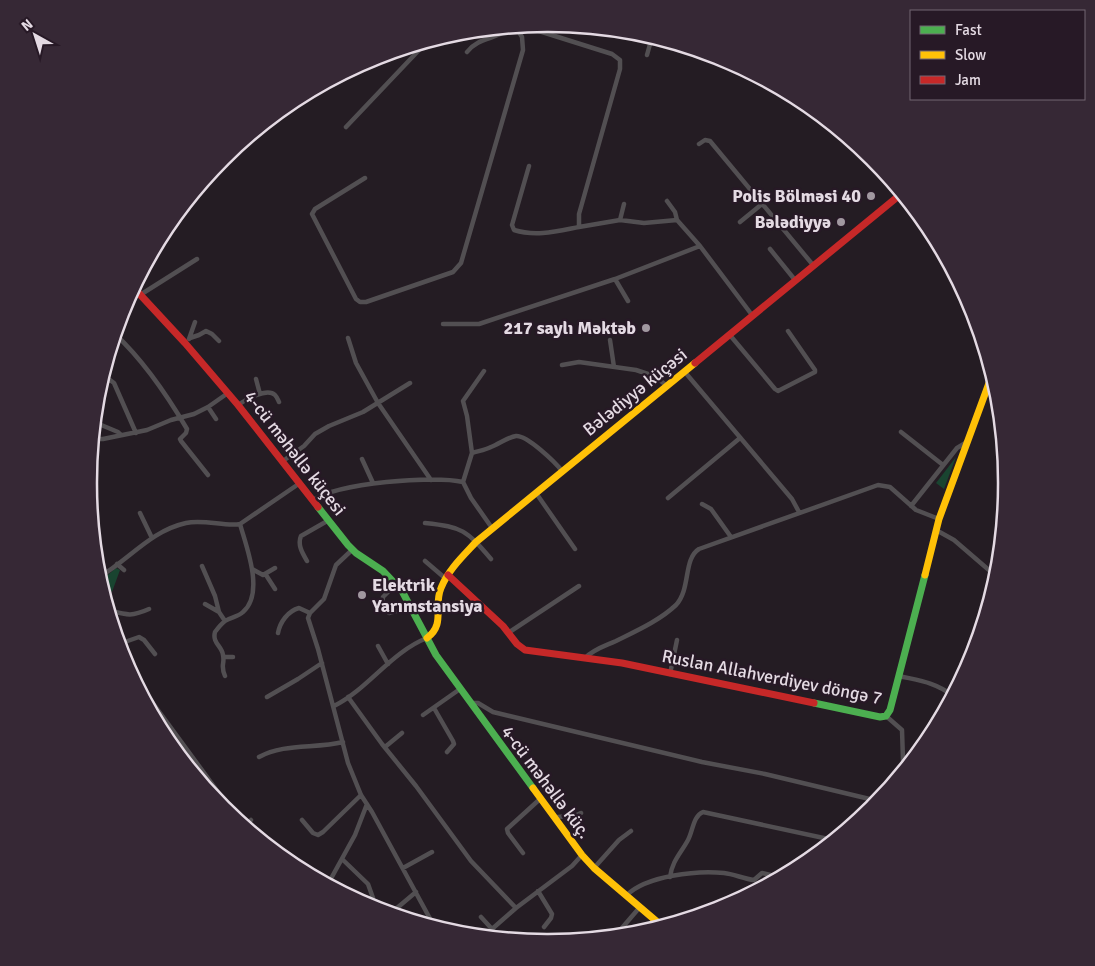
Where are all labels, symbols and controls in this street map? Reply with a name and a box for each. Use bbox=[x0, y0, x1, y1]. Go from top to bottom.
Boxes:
north arrow bbox=[10, 10, 60, 60]
legend bbox=[910, 10, 1085, 100]
text: N bbox=[18, 16, 36, 35]
text: Fast bbox=[955, 21, 982, 39]
text: Slow bbox=[955, 46, 986, 64]
text: Jam bbox=[955, 71, 981, 89]
place label: Polis Bölməsi 40 bbox=[732, 185, 861, 207]
marker: Polis Bölməsi 40 bbox=[865, 190, 877, 202]
place label: Bələdiyyə bbox=[754, 211, 831, 233]
marker: Bələdiyyə bbox=[835, 216, 847, 228]
place label: 217 saylı Məktəb bbox=[504, 317, 636, 339]
marker: 217 saylı Məktəb bbox=[640, 322, 652, 334]
street label: Bələdiyyə küçəsi bbox=[579, 343, 691, 441]
street label: 4-cü məhəllə küçesi bbox=[239, 386, 351, 520]
place label: Elektrik Yarımstansiya bbox=[371, 574, 483, 617]
marker: Elektrik Yarımstansiya bbox=[356, 589, 368, 601]
street label: Ruslan Allahverdiyev döngə 7 bbox=[660, 645, 884, 709]
street label: 4-cü məhəllə küç. bbox=[496, 721, 596, 843]

